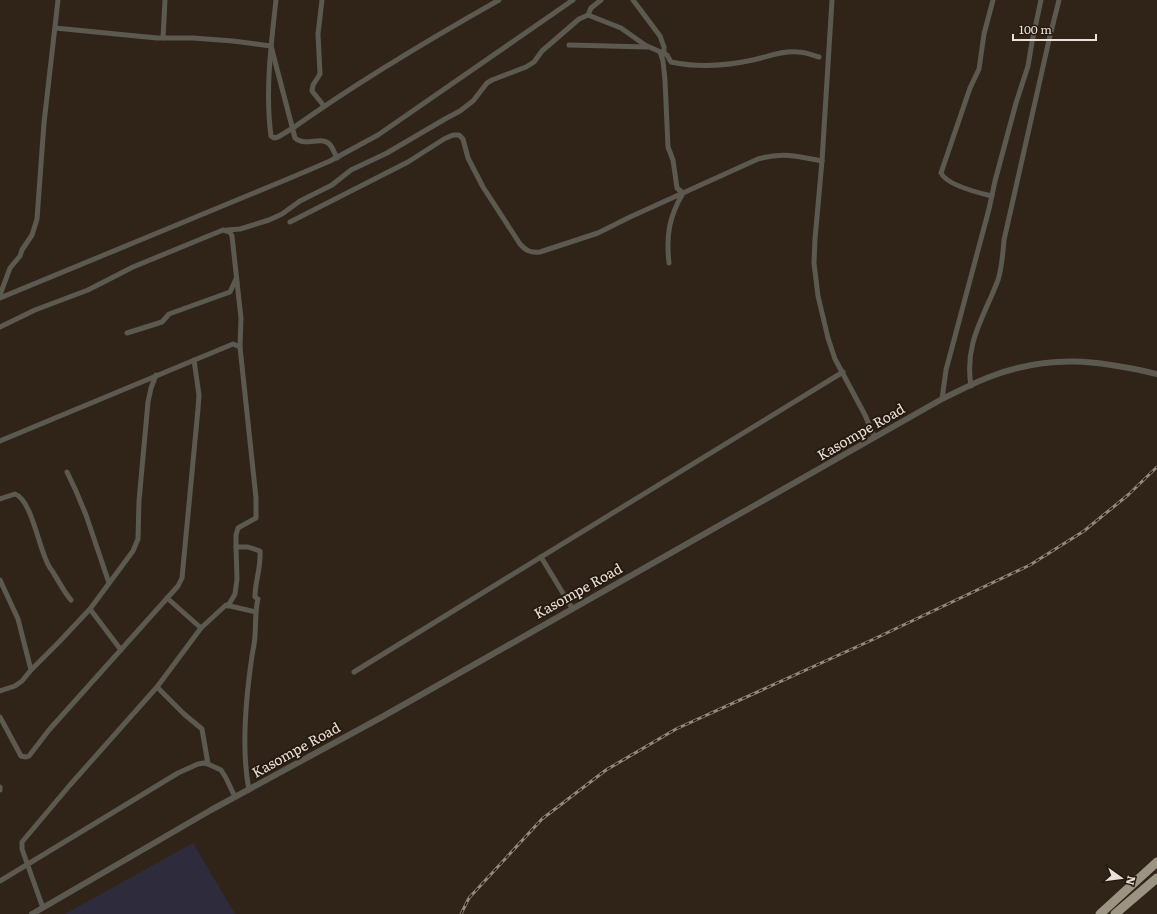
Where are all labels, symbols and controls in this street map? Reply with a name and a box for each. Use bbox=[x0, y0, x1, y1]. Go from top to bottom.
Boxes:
scale bar bbox=[1013, 16, 1096, 42]
text: 100 m bbox=[1019, 20, 1052, 38]
street label: Kasompe Road bbox=[813, 398, 908, 464]
street label: Kasompe Road bbox=[530, 557, 626, 623]
street label: Kasompe Road bbox=[248, 716, 344, 782]
north arrow bbox=[1101, 858, 1141, 898]
text: N bbox=[1123, 874, 1141, 887]

